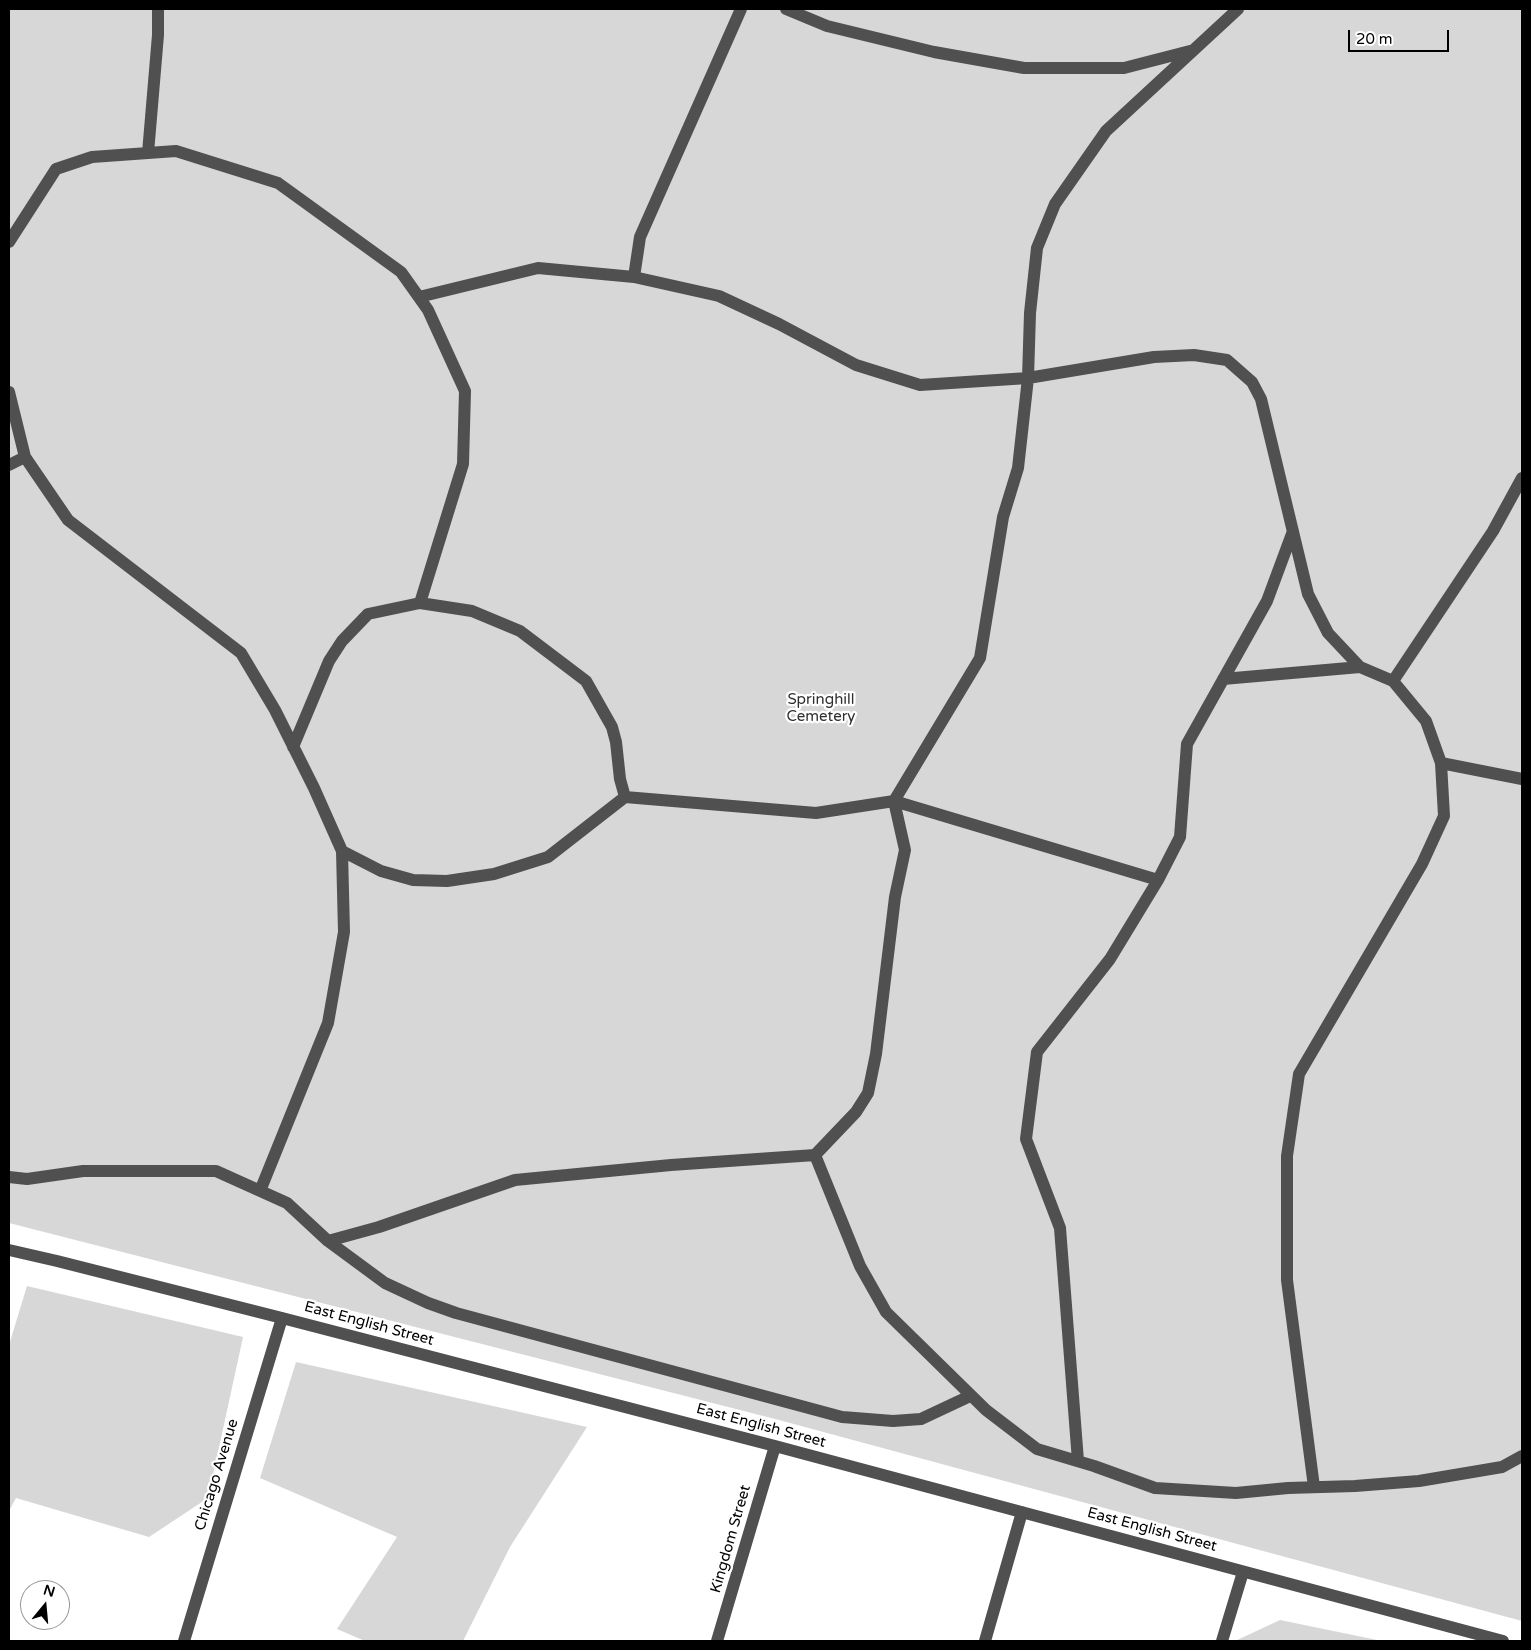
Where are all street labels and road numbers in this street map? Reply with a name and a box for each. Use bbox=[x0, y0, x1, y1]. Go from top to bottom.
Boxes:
street label: East English Street bbox=[302, 1298, 436, 1350]
street label: East English Street bbox=[694, 1400, 828, 1452]
street label: Chicago Avenue bbox=[191, 1417, 243, 1533]
street label: Kingdom Street bbox=[707, 1483, 755, 1595]
street label: East English Street bbox=[1085, 1504, 1219, 1556]

